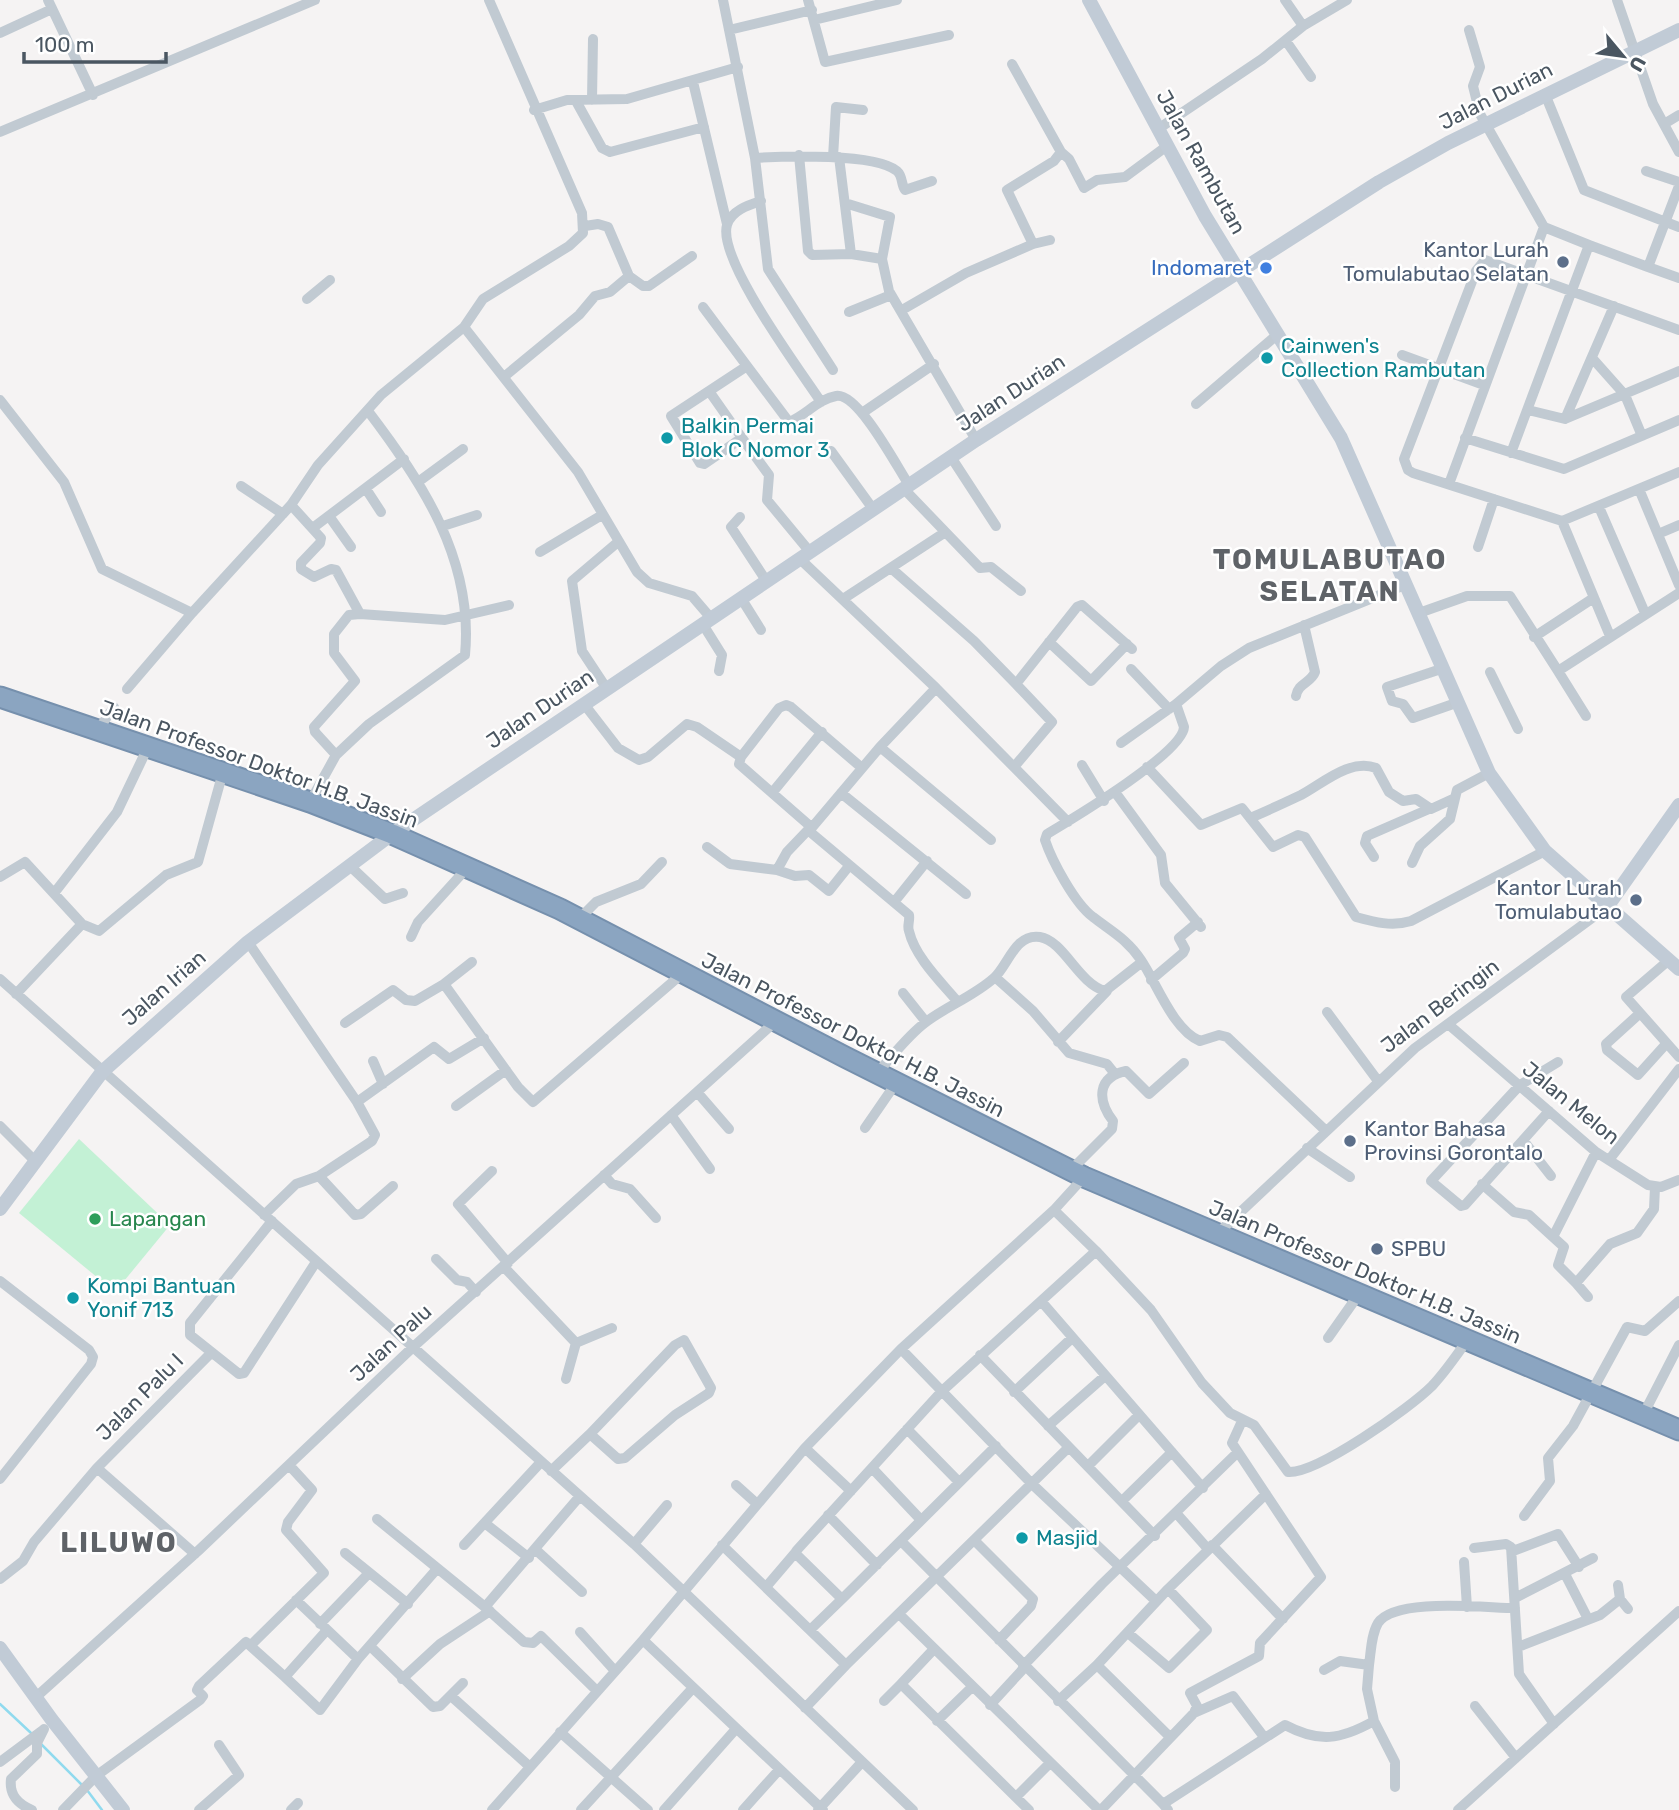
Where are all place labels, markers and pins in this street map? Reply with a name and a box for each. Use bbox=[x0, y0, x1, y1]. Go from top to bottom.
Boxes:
place label: Kantor Lurah Tomulabutao Selatan bbox=[1343, 237, 1549, 286]
marker: Kantor Lurah Tomulabutao Selatan bbox=[1555, 254, 1571, 270]
place label: Indomaret bbox=[1151, 255, 1252, 280]
marker: Indomaret bbox=[1258, 260, 1274, 276]
place label: Cainwen's Collection Rambutan bbox=[1281, 333, 1486, 382]
marker: Cainwen's Collection Rambutan bbox=[1259, 350, 1275, 366]
place label: Balkin Permai Blok C Nomor 3 bbox=[681, 413, 830, 462]
marker: Balkin Permai Blok C Nomor 3 bbox=[659, 430, 675, 446]
place label: Kantor Lurah Tomulabutao bbox=[1495, 875, 1622, 924]
marker: Kantor Lurah Tomulabutao bbox=[1628, 892, 1644, 908]
place label: Kantor Bahasa Provinsi Gorontalo bbox=[1364, 1116, 1543, 1165]
marker: Kantor Bahasa Provinsi Gorontalo bbox=[1342, 1133, 1358, 1149]
place label: Lapangan bbox=[109, 1206, 206, 1231]
marker: Lapangan bbox=[87, 1211, 103, 1227]
place label: SPBU bbox=[1391, 1236, 1446, 1261]
marker: SPBU bbox=[1369, 1241, 1385, 1257]
place label: Kompi Bantuan Yonif 713 bbox=[87, 1273, 236, 1322]
marker: Kompi Bantuan Yonif 713 bbox=[65, 1290, 81, 1306]
place label: Masjid bbox=[1036, 1525, 1098, 1550]
marker: Masjid bbox=[1014, 1530, 1030, 1546]

